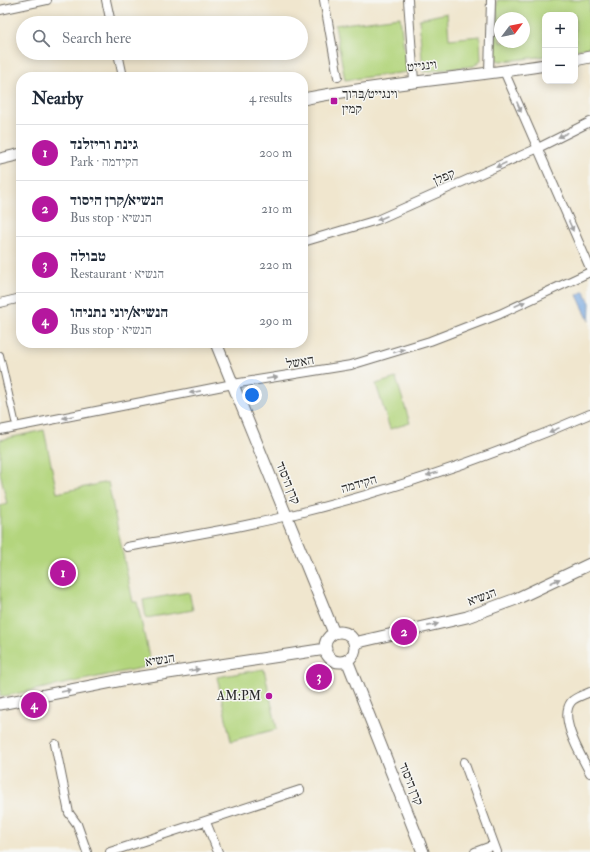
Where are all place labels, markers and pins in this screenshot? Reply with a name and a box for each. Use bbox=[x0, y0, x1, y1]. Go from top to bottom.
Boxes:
place label: וינגייט/ברוך קמין bbox=[342, 86, 398, 117]
marker: וינגייט/ברוך קמין bbox=[329, 96, 339, 106]
pin: 1 bbox=[50, 558, 76, 588]
pin: 2 bbox=[391, 617, 417, 647]
pin: 3 bbox=[306, 662, 332, 692]
place label: AM:PM bbox=[216, 688, 261, 704]
pin: 4 bbox=[21, 690, 47, 720]
marker: AM:PM bbox=[264, 691, 274, 701]

